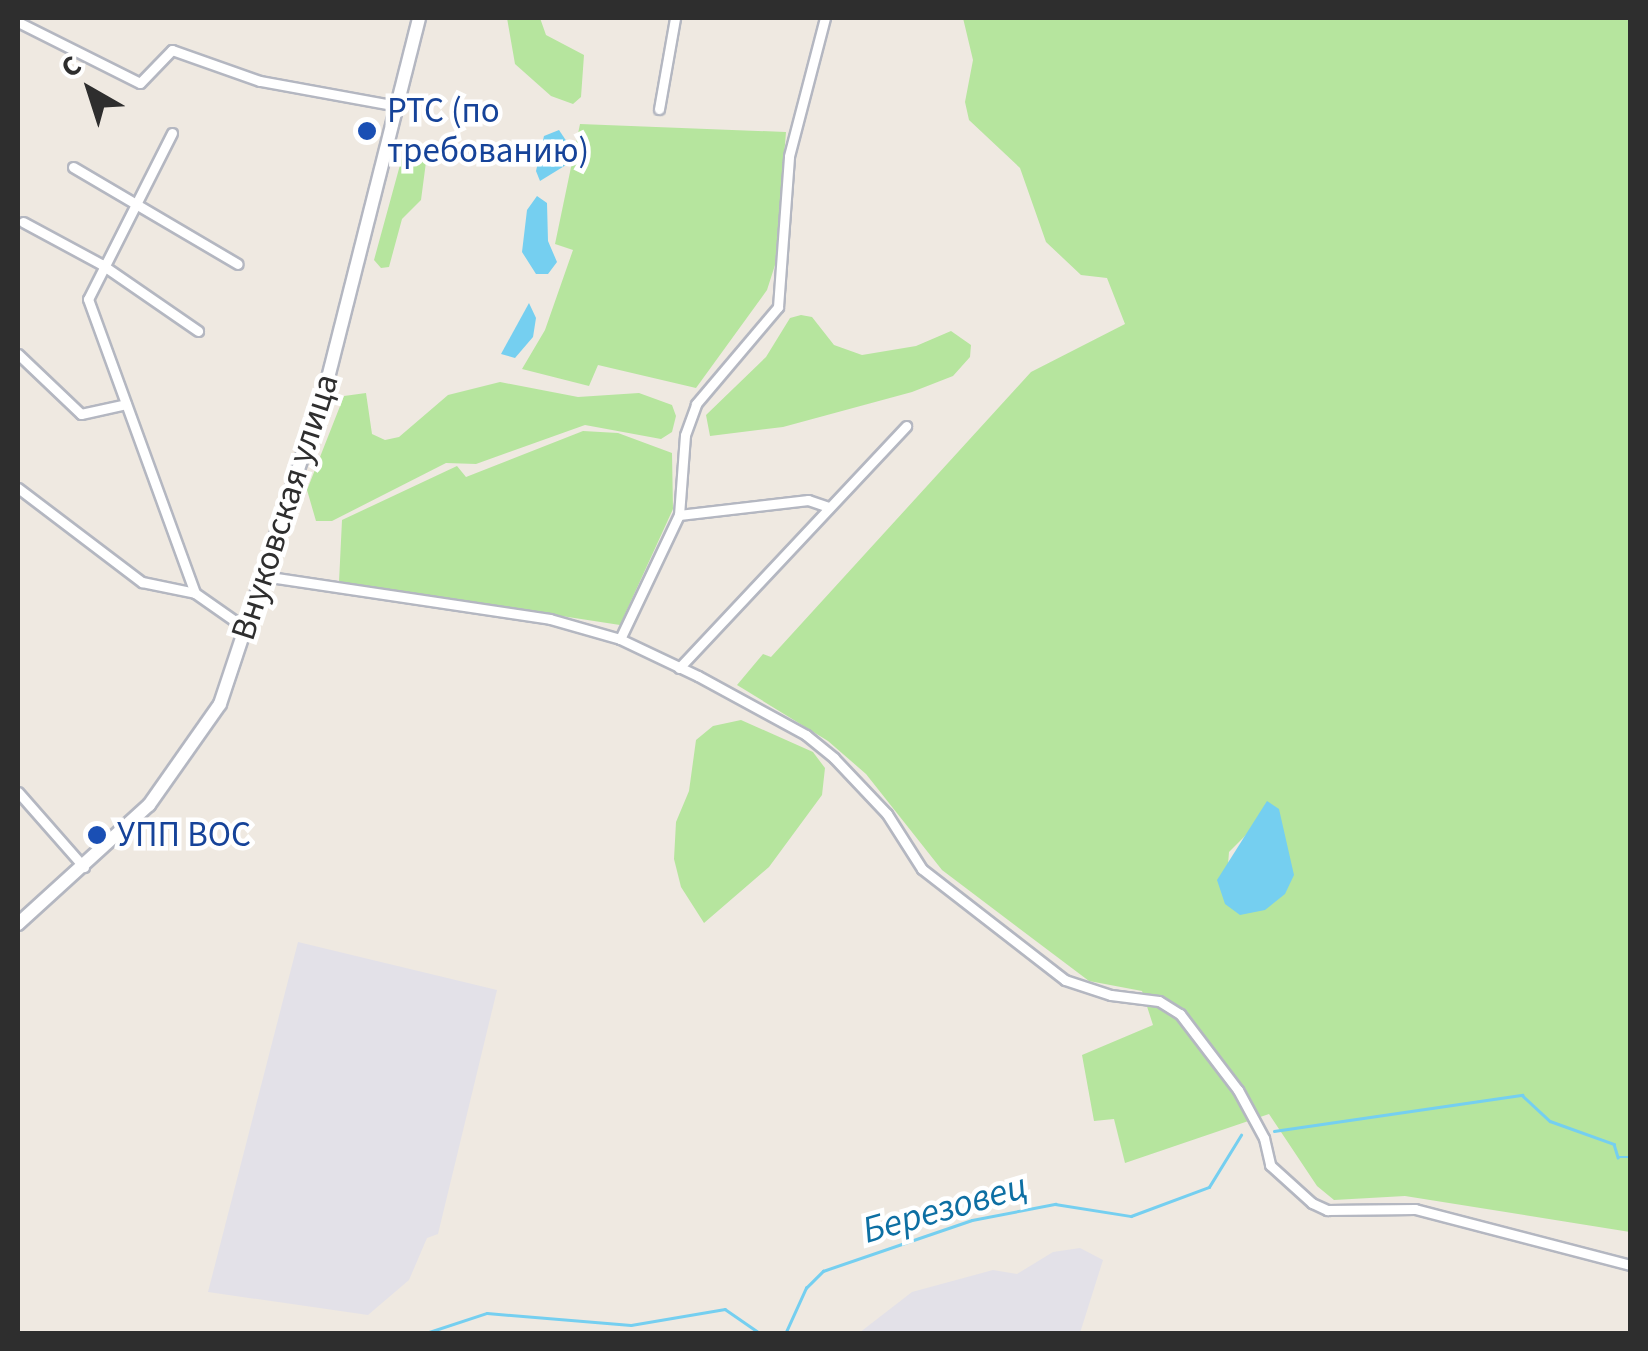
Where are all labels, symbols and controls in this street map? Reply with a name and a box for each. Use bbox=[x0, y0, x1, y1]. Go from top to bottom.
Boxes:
north arrow bbox=[40, 40, 140, 140]
text: С bbox=[52, 46, 90, 87]
place label: РТС (по требованию) bbox=[387, 90, 589, 172]
marker: РТС (по требованию) bbox=[356, 120, 378, 142]
street label: Внуковская улица bbox=[222, 369, 348, 645]
place label: УПП ВОС bbox=[117, 814, 251, 856]
marker: УПП ВОС bbox=[86, 824, 108, 846]
water label: Березовец bbox=[857, 1164, 1033, 1254]

